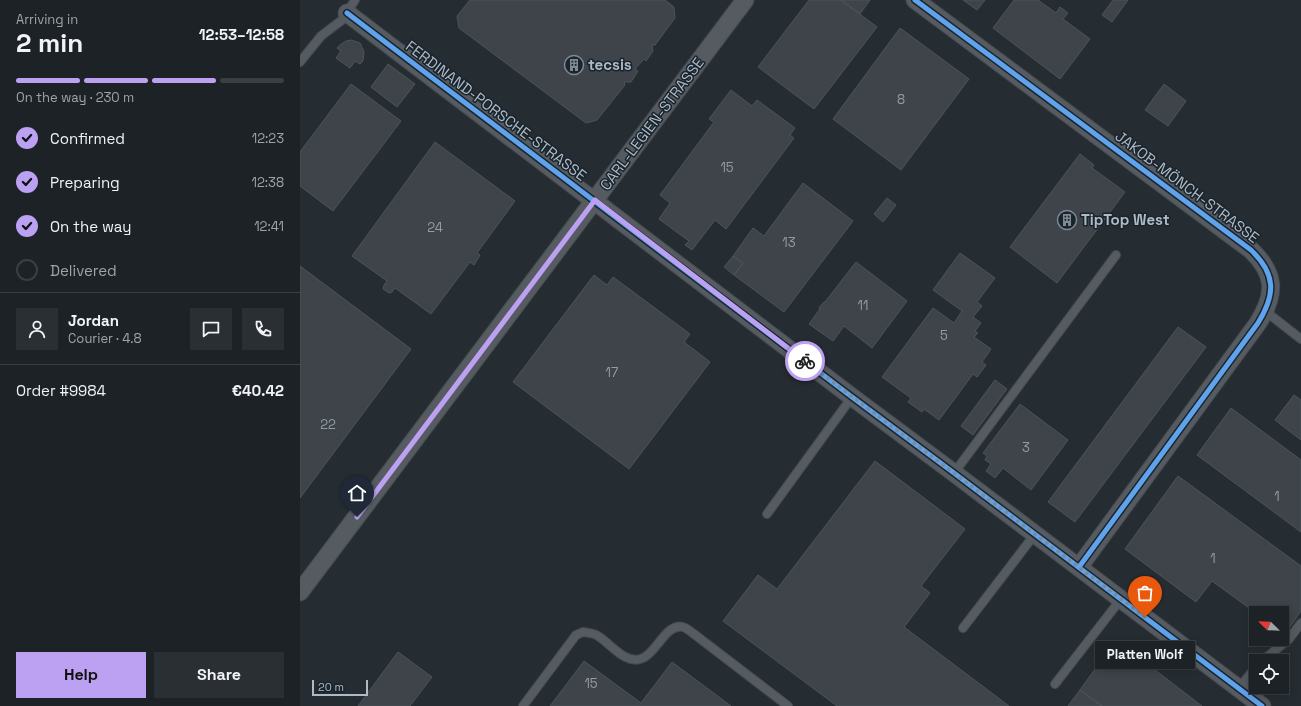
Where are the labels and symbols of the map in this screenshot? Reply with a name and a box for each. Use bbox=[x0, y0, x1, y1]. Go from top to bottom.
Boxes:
street label: FERDINAND-PORSCHE-STRASSE bbox=[402, 36, 590, 185]
street label: CARL-LEGIEN-STRASSE bbox=[595, 53, 708, 194]
building icon: tecsis bbox=[563, 54, 585, 76]
place label: tecsis bbox=[588, 55, 632, 74]
house number: 8 bbox=[897, 91, 905, 108]
street label: JAKOB-MÖNCH-STRASSE bbox=[1111, 126, 1263, 247]
house number: 15 bbox=[720, 159, 734, 176]
building icon: TipTop West bbox=[1056, 209, 1078, 231]
place label: TipTop West bbox=[1081, 210, 1170, 229]
house number: 24 bbox=[427, 219, 443, 236]
house number: 13 bbox=[782, 234, 796, 251]
house number: 11 bbox=[858, 297, 868, 314]
house number: 5 bbox=[940, 327, 948, 344]
courier bbox=[785, 341, 825, 381]
house number: 17 bbox=[606, 364, 618, 381]
house number: 22 bbox=[320, 416, 336, 433]
house number: 3 bbox=[1022, 439, 1030, 456]
pin bbox=[340, 476, 374, 517]
house number: 1 bbox=[1274, 488, 1280, 505]
house number: 1 bbox=[1210, 550, 1216, 567]
pin bbox=[1128, 576, 1162, 617]
north arrow bbox=[1249, 606, 1289, 646]
callout: Platten Wolf bbox=[1095, 641, 1195, 669]
house number: 15 bbox=[584, 675, 598, 692]
scale bar bbox=[312, 678, 368, 697]

